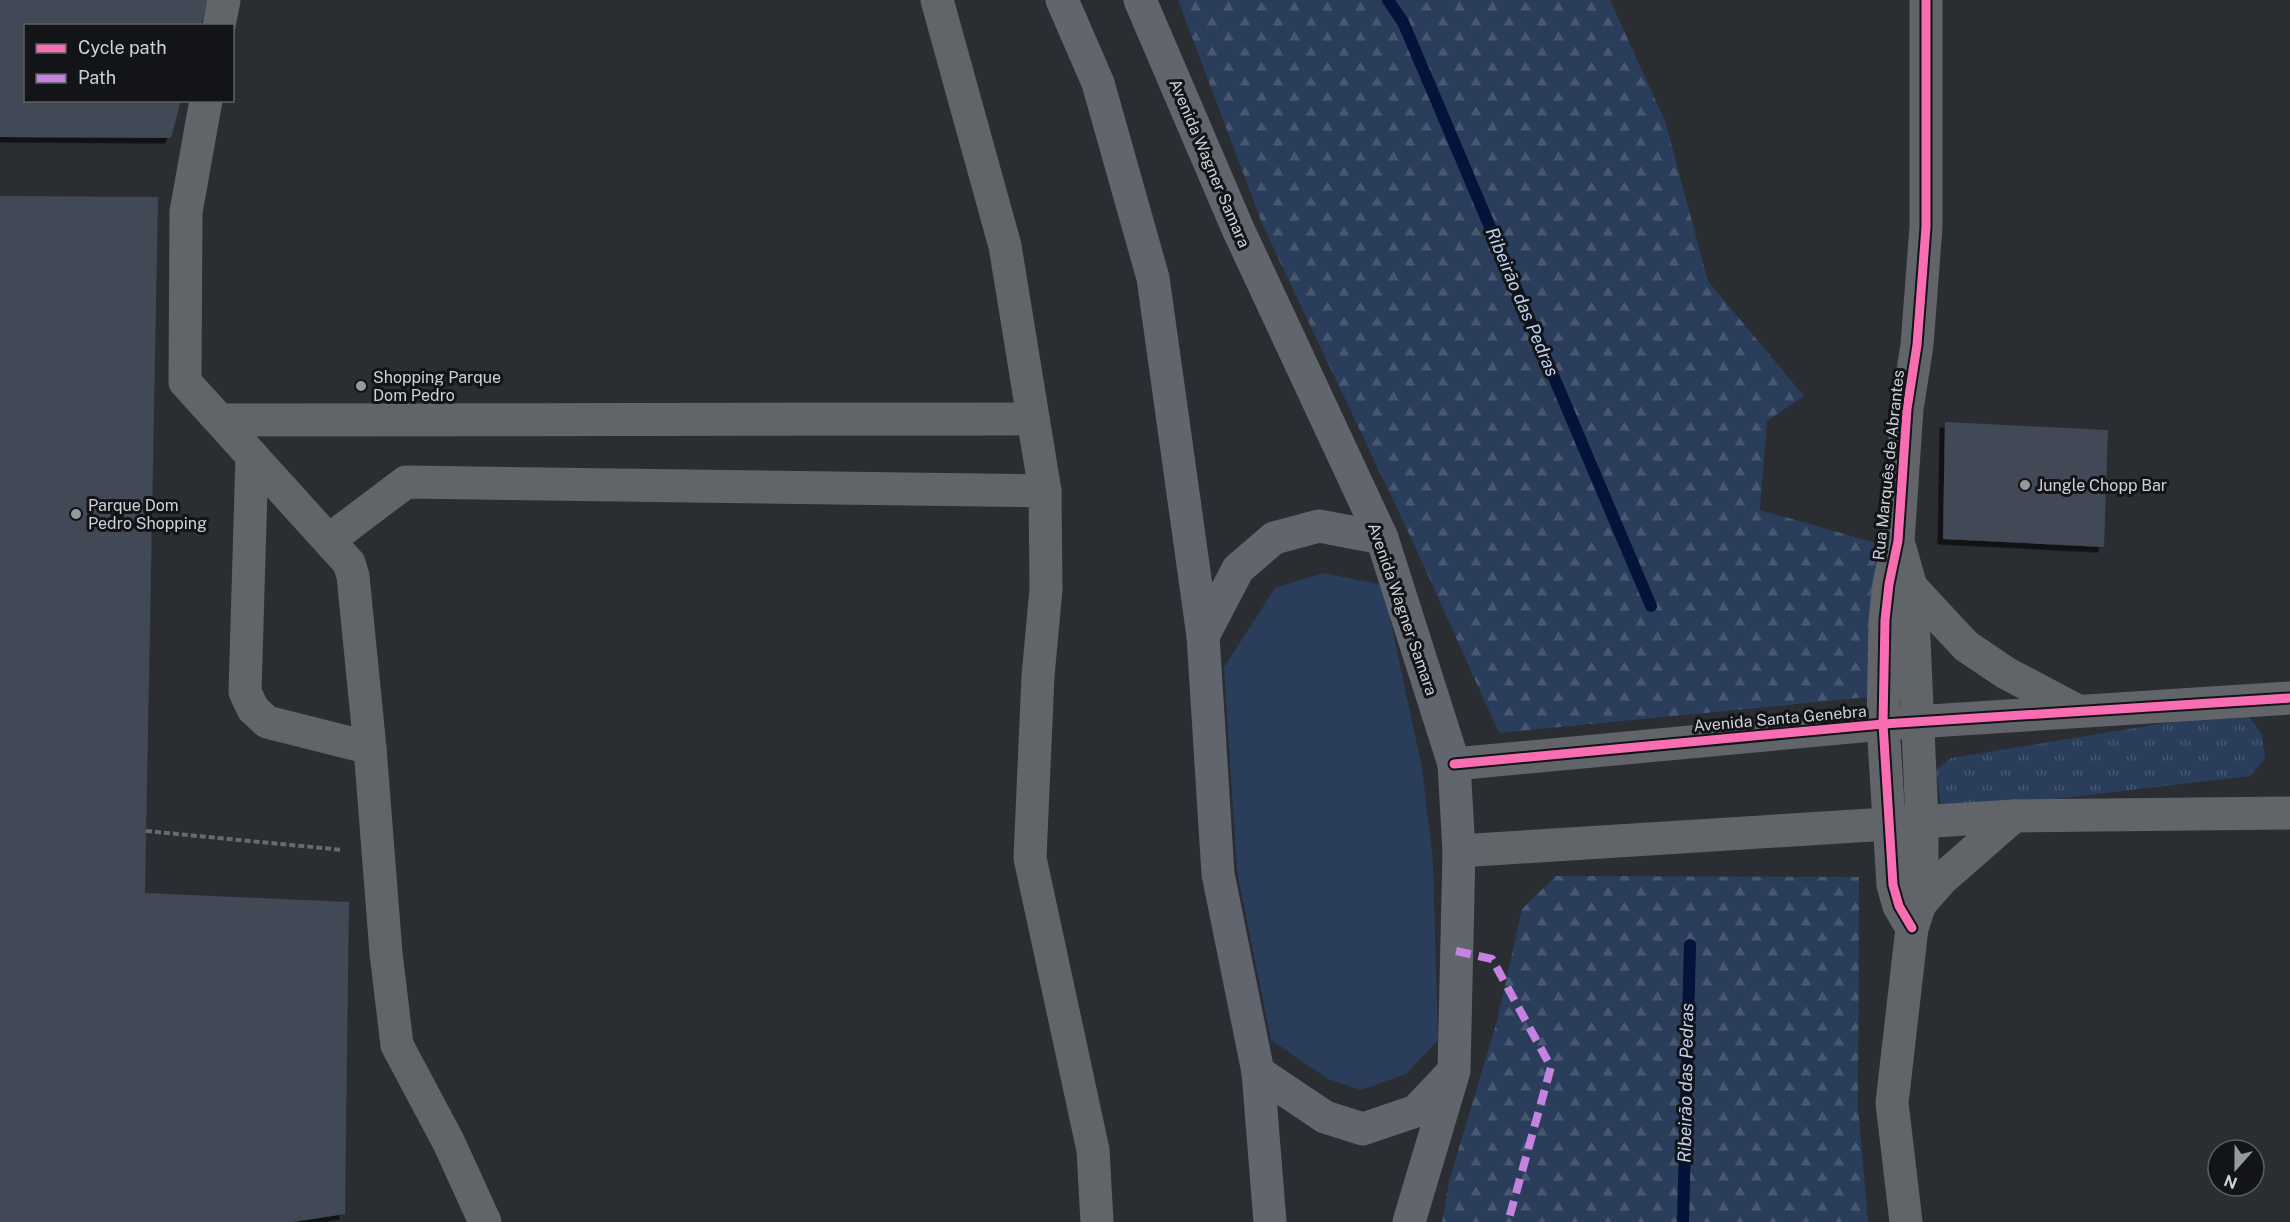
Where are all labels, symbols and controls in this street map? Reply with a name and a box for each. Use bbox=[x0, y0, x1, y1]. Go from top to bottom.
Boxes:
legend bbox=[24, 24, 234, 102]
text: Cycle path bbox=[78, 37, 167, 58]
text: Path bbox=[78, 67, 116, 88]
street label: Avenida Wagner Samara bbox=[1165, 76, 1254, 250]
water label: Ribeirão das Pedras bbox=[1482, 224, 1563, 380]
place label: Shopping Parque Dom Pedro bbox=[373, 368, 501, 405]
street label: Rua Marquês de Abrantes bbox=[1869, 369, 1908, 561]
marker: Shopping Parque Dom Pedro bbox=[354, 379, 368, 393]
place label: Jungle Chopp Bar bbox=[2037, 476, 2167, 495]
marker: Jungle Chopp Bar bbox=[2018, 478, 2032, 492]
place label: Parque Dom Pedro Shopping bbox=[88, 496, 207, 533]
marker: Parque Dom Pedro Shopping bbox=[69, 507, 83, 521]
street label: Avenida Wagner Samara bbox=[1364, 520, 1441, 698]
street label: Avenida Santa Genebra bbox=[1693, 701, 1867, 736]
water label: Ribeirão das Pedras bbox=[1674, 1003, 1697, 1163]
north arrow bbox=[2206, 1138, 2266, 1198]
text: N bbox=[2222, 1170, 2240, 1193]

